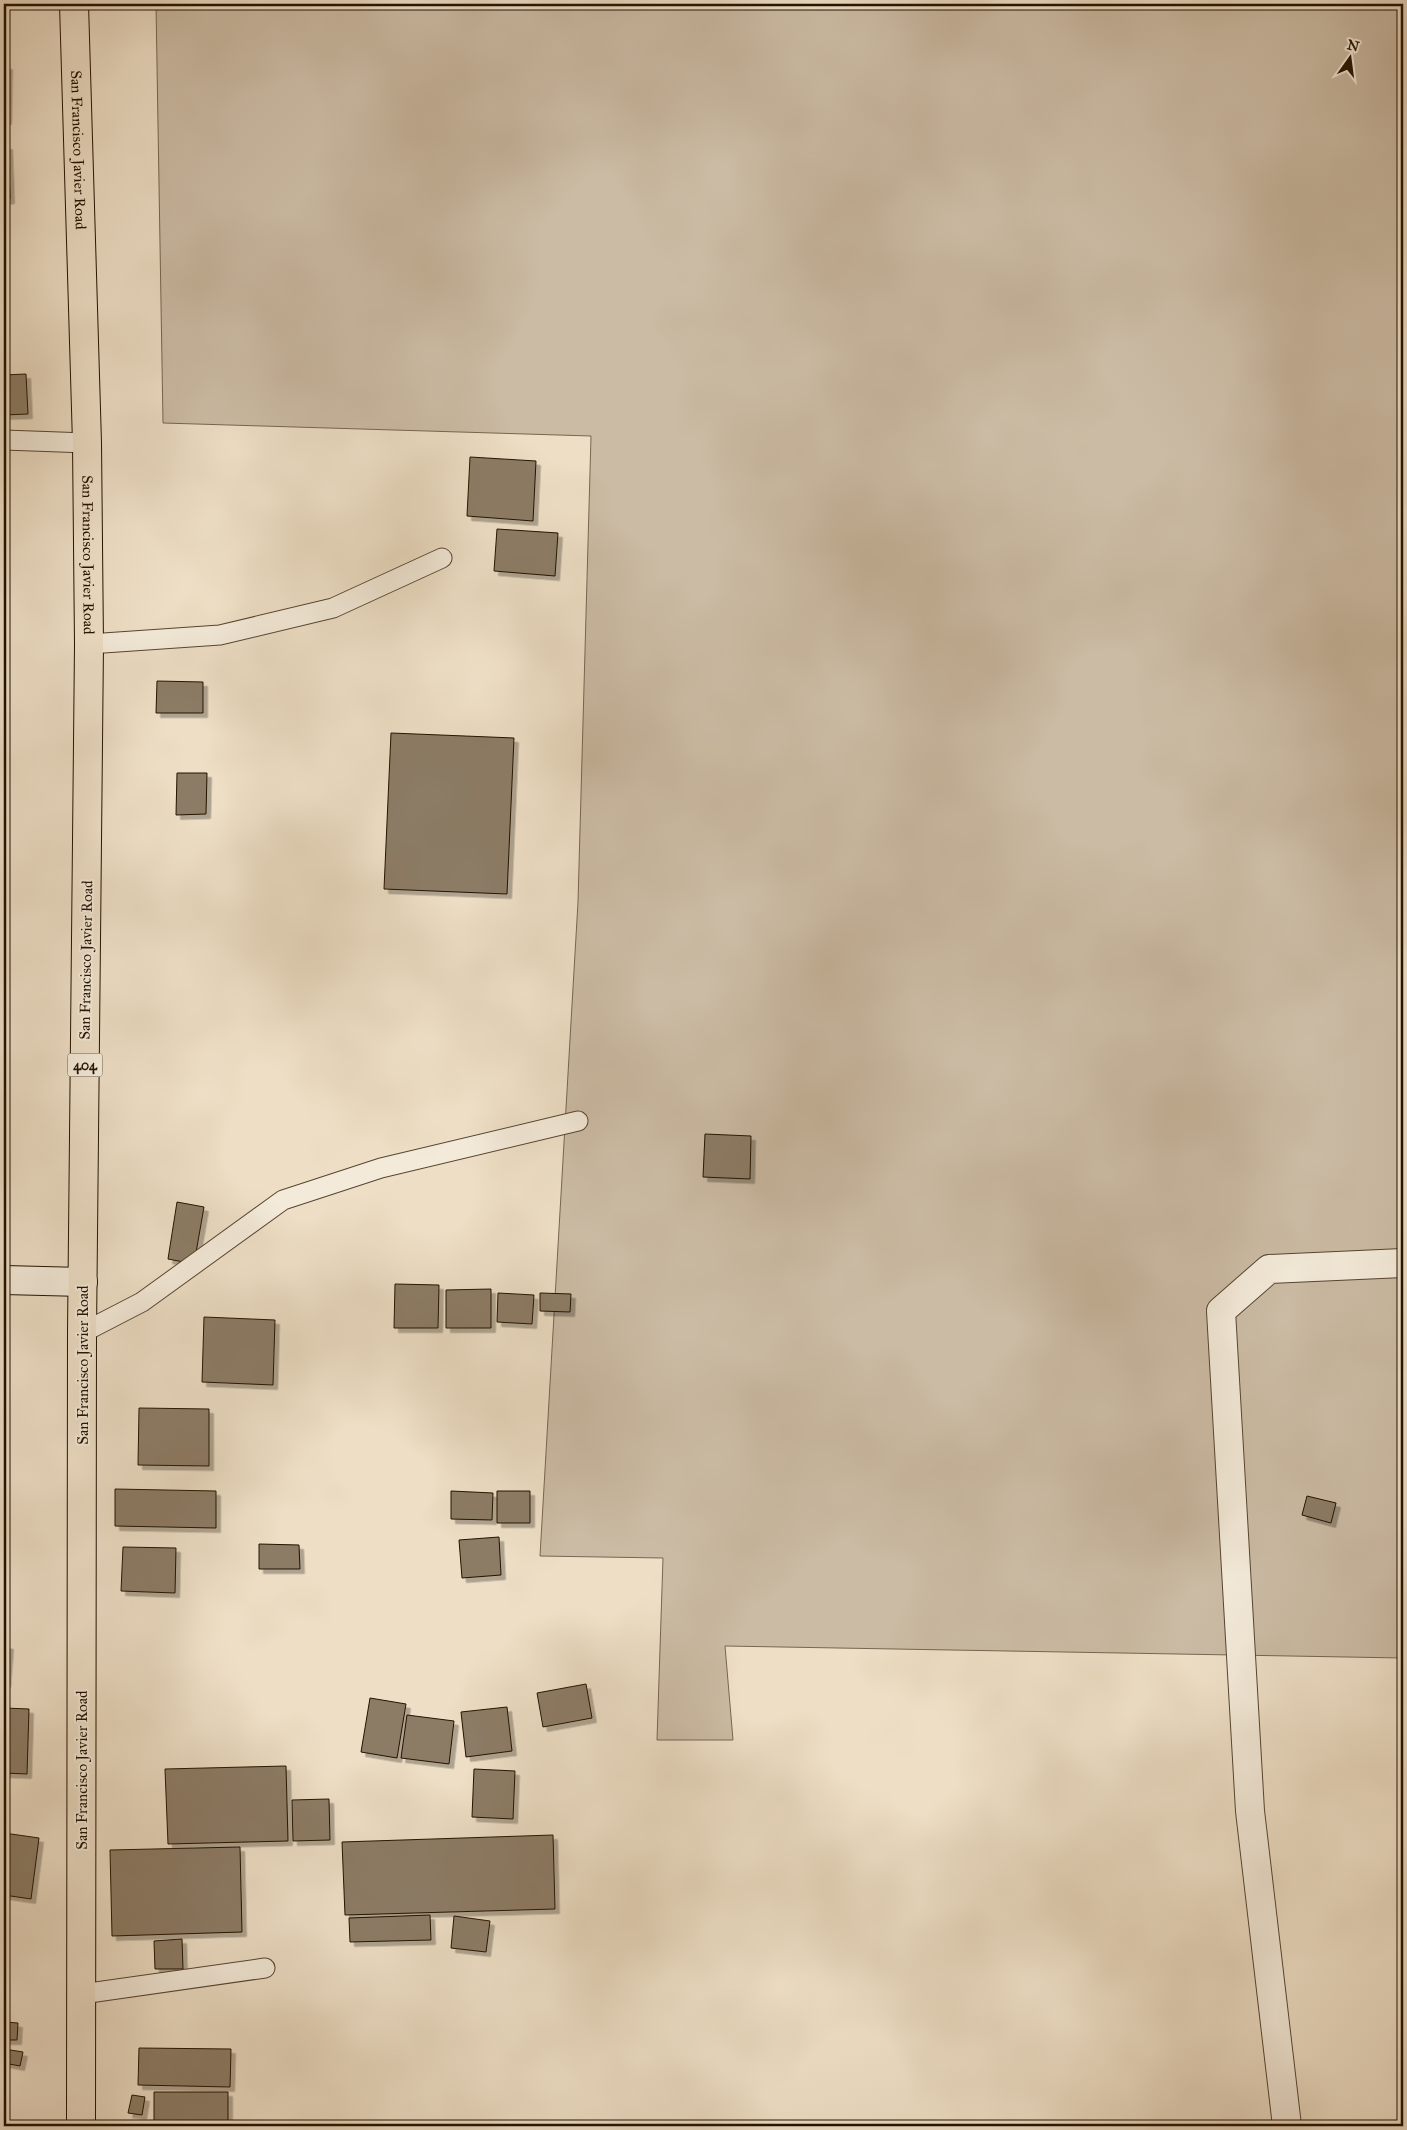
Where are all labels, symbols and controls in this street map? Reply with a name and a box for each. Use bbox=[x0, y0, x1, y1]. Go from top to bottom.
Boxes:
north arrow bbox=[1324, 32, 1374, 82]
text: N bbox=[1345, 36, 1361, 56]
street label: San Francisco Javier Road bbox=[67, 70, 90, 230]
street label: San Francisco Javier Road bbox=[78, 475, 98, 635]
street label: San Francisco Javier Road bbox=[76, 880, 97, 1040]
road number: 404 bbox=[68, 1054, 102, 1076]
street label: San Francisco Javier Road bbox=[74, 1285, 93, 1445]
street label: San Francisco Javier Road bbox=[73, 1690, 92, 1850]

